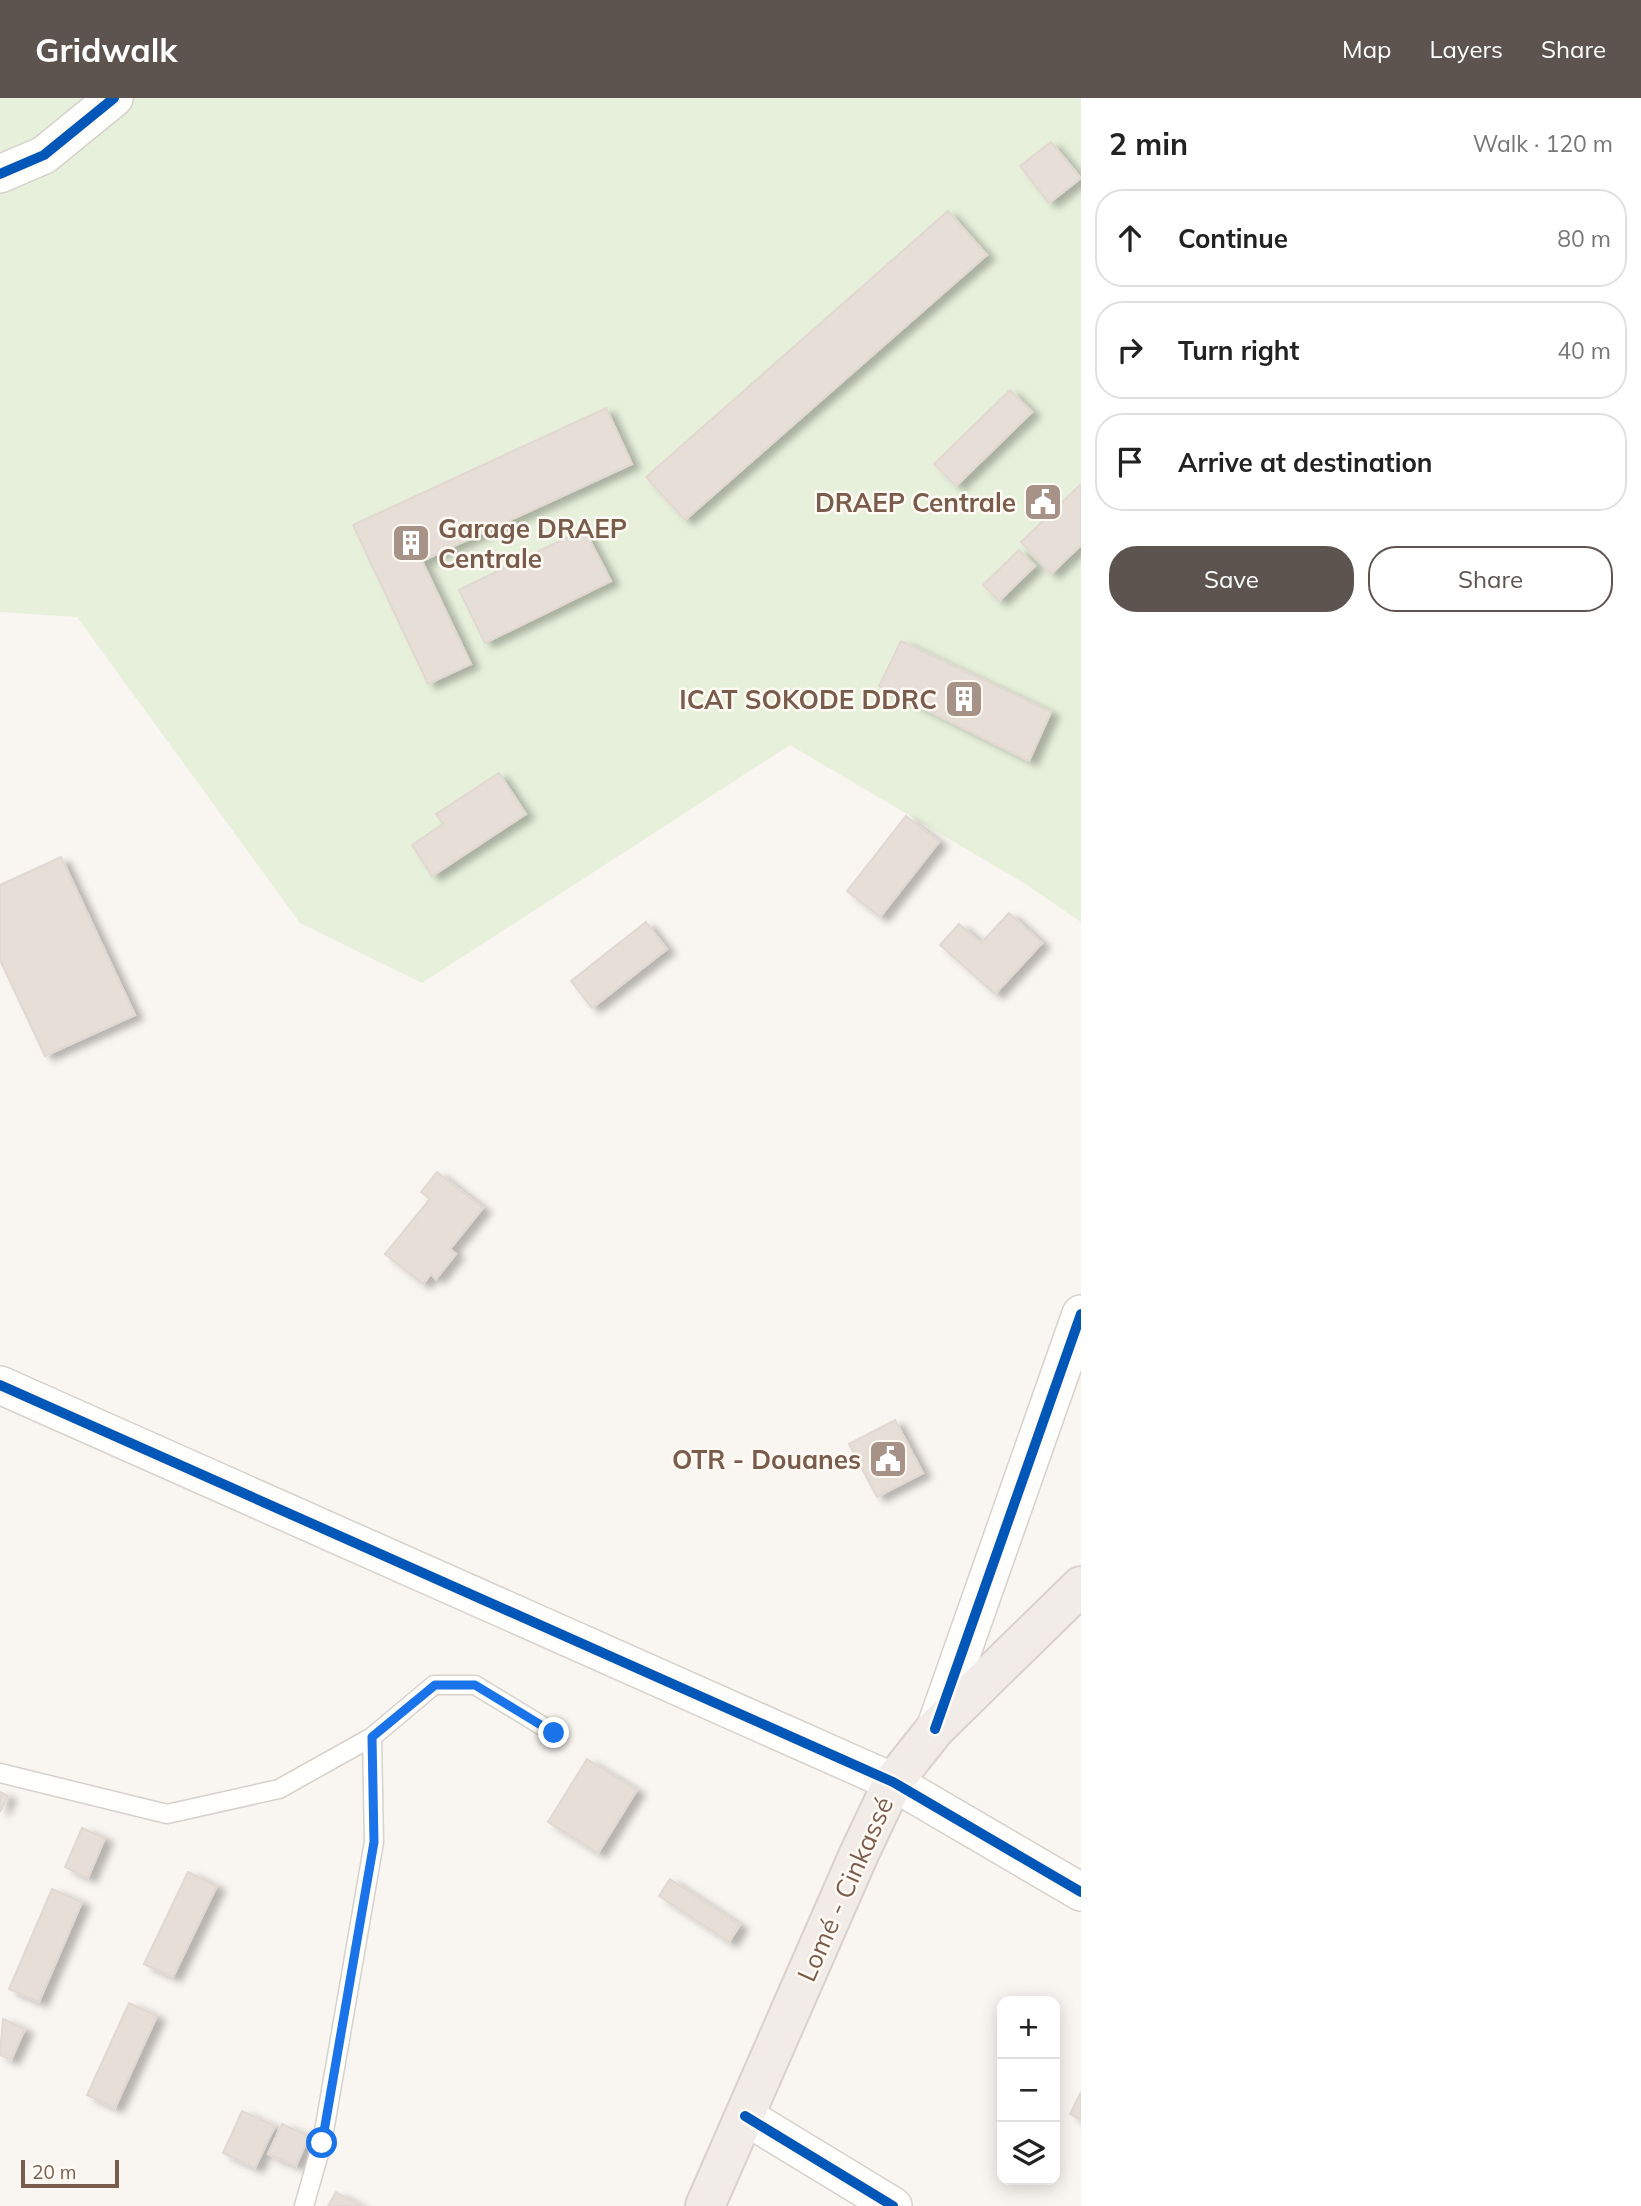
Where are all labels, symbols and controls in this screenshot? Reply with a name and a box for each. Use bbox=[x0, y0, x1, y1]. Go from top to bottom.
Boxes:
text: Gridwalk bbox=[35, 29, 178, 70]
text: Map bbox=[1342, 34, 1391, 64]
text: Layers bbox=[1429, 34, 1503, 64]
text: Share bbox=[1541, 34, 1606, 64]
text: 2 min bbox=[1109, 125, 1188, 163]
text: Walk · 120 m bbox=[1473, 129, 1613, 158]
icon: ahead bbox=[1111, 219, 1149, 257]
text: Continue bbox=[1178, 222, 1288, 255]
text: 80 m bbox=[1557, 224, 1611, 253]
icon: right bbox=[1111, 331, 1149, 369]
text: Turn right bbox=[1178, 334, 1299, 367]
text: 40 m bbox=[1557, 336, 1611, 365]
icon: arrive bbox=[1111, 443, 1149, 481]
text: Arrive at destination bbox=[1178, 446, 1433, 479]
public building icon: DRAEP Centrale bbox=[1022, 481, 1064, 523]
place label: DRAEP Centrale bbox=[815, 486, 1016, 519]
place label: Garage DRAEP Centrale bbox=[438, 512, 627, 575]
building icon: Garage DRAEP Centrale bbox=[390, 522, 432, 564]
button: Save bbox=[1109, 546, 1354, 612]
button: Share bbox=[1368, 546, 1613, 612]
building icon: ICAT SOKODE DDRC bbox=[943, 678, 985, 720]
place label: ICAT SOKODE DDRC bbox=[679, 683, 937, 716]
public building icon: OTR - Douanes bbox=[867, 1438, 909, 1480]
place label: OTR - Douanes bbox=[672, 1443, 861, 1476]
route end bbox=[538, 1717, 569, 1748]
street label: Lomé - Cinkassé bbox=[790, 1792, 900, 1986]
map controls bbox=[997, 1996, 1060, 2185]
button: + bbox=[997, 1996, 1060, 2059]
button: − bbox=[997, 2059, 1060, 2122]
button: layers bbox=[997, 2122, 1060, 2185]
route start bbox=[306, 2127, 337, 2158]
scale bar bbox=[21, 2157, 119, 2189]
text: 20 m bbox=[32, 2160, 76, 2184]

